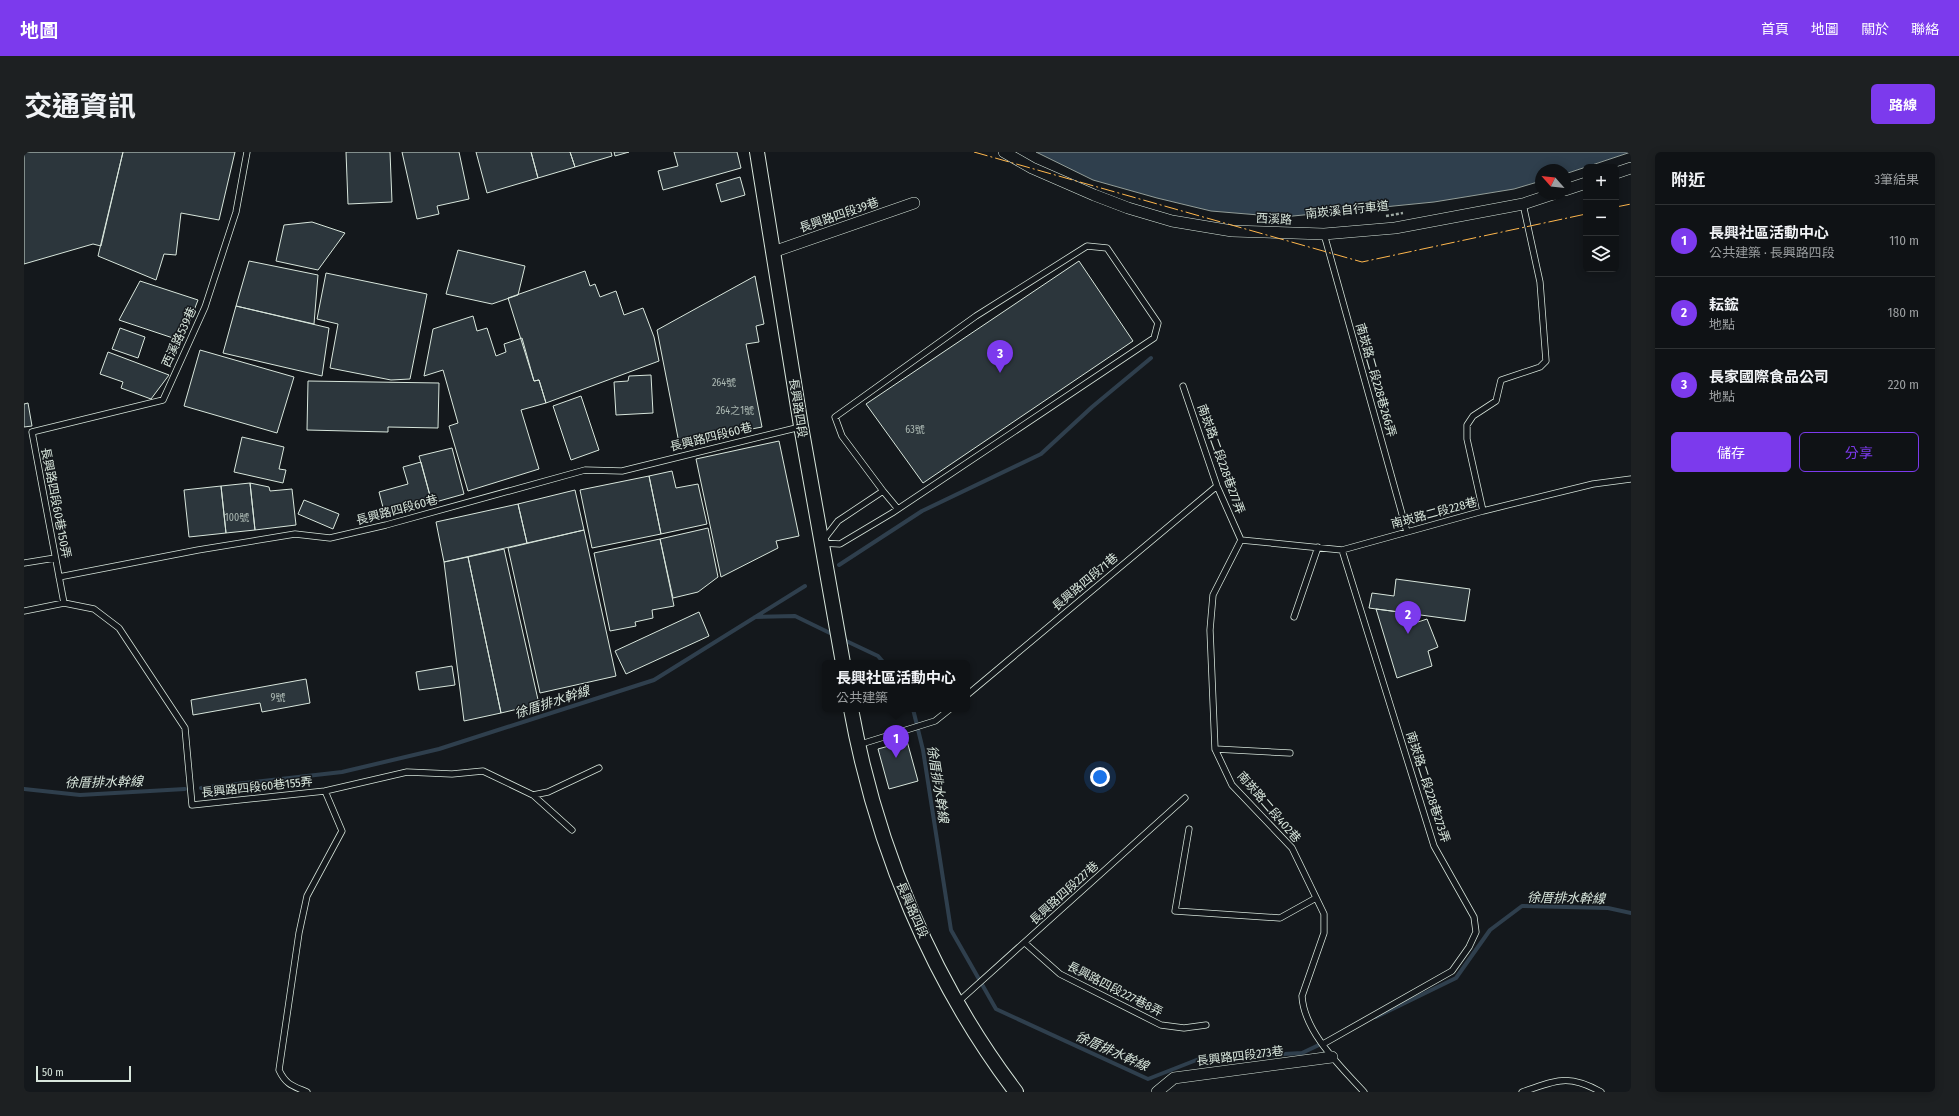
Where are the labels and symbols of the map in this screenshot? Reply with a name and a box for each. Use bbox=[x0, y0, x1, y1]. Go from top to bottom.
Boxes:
north arrow bbox=[1535, 164, 1571, 200]
street label: 長興路四段39巷 bbox=[797, 195, 881, 235]
street label: 南崁溪自行車道 bbox=[1304, 199, 1390, 221]
street label: 西溪路 bbox=[1256, 211, 1292, 227]
street label: 西溪路539巷 bbox=[159, 305, 199, 369]
street label: 南崁路二段228巷266弄 bbox=[1353, 321, 1399, 439]
pin: 3 bbox=[987, 340, 1013, 373]
house number: 264號 bbox=[712, 377, 736, 389]
street label: 長興路四段 bbox=[786, 377, 810, 439]
street label: 南崁路二段228巷277弄 bbox=[1195, 402, 1247, 516]
house number: 264之1號 bbox=[716, 405, 754, 417]
street label: 長興路四段60巷 bbox=[668, 420, 754, 454]
house number: 63號 bbox=[905, 424, 925, 436]
street label: 長興路四段60巷150弄 bbox=[38, 446, 74, 560]
street label: 長興路四段60巷 bbox=[355, 492, 439, 528]
street label: 南崁路二段228巷 bbox=[1389, 495, 1479, 531]
house number: 100號 bbox=[225, 512, 249, 524]
street label: 長興路四段71巷 bbox=[1049, 550, 1121, 614]
pin: 2 bbox=[1395, 601, 1421, 634]
water label: 徐厝排水幹線 bbox=[513, 682, 593, 721]
house number: 9號 bbox=[271, 692, 285, 704]
pin: 1 bbox=[883, 725, 909, 758]
street label: 南崁路二段228巷273弄 bbox=[1403, 730, 1453, 844]
water label: 徐厝排水幹線 bbox=[924, 744, 952, 826]
your location bbox=[1090, 767, 1110, 787]
street label: 南崁路二段402巷 bbox=[1234, 769, 1304, 845]
water label: 徐厝排水幹線 bbox=[65, 774, 145, 790]
street label: 長興路四段60巷155弄 bbox=[201, 774, 313, 800]
street label: 長興路四段227巷 bbox=[1027, 859, 1101, 927]
street label: 長興路四段 bbox=[893, 880, 931, 940]
water label: 徐厝排水幹線 bbox=[1527, 890, 1607, 906]
street label: 長興路四段227巷8弄 bbox=[1065, 959, 1165, 1019]
water label: 徐厝排水幹線 bbox=[1073, 1028, 1152, 1075]
street label: 長興路四段273巷 bbox=[1196, 1044, 1284, 1068]
scale bar bbox=[36, 1064, 131, 1083]

